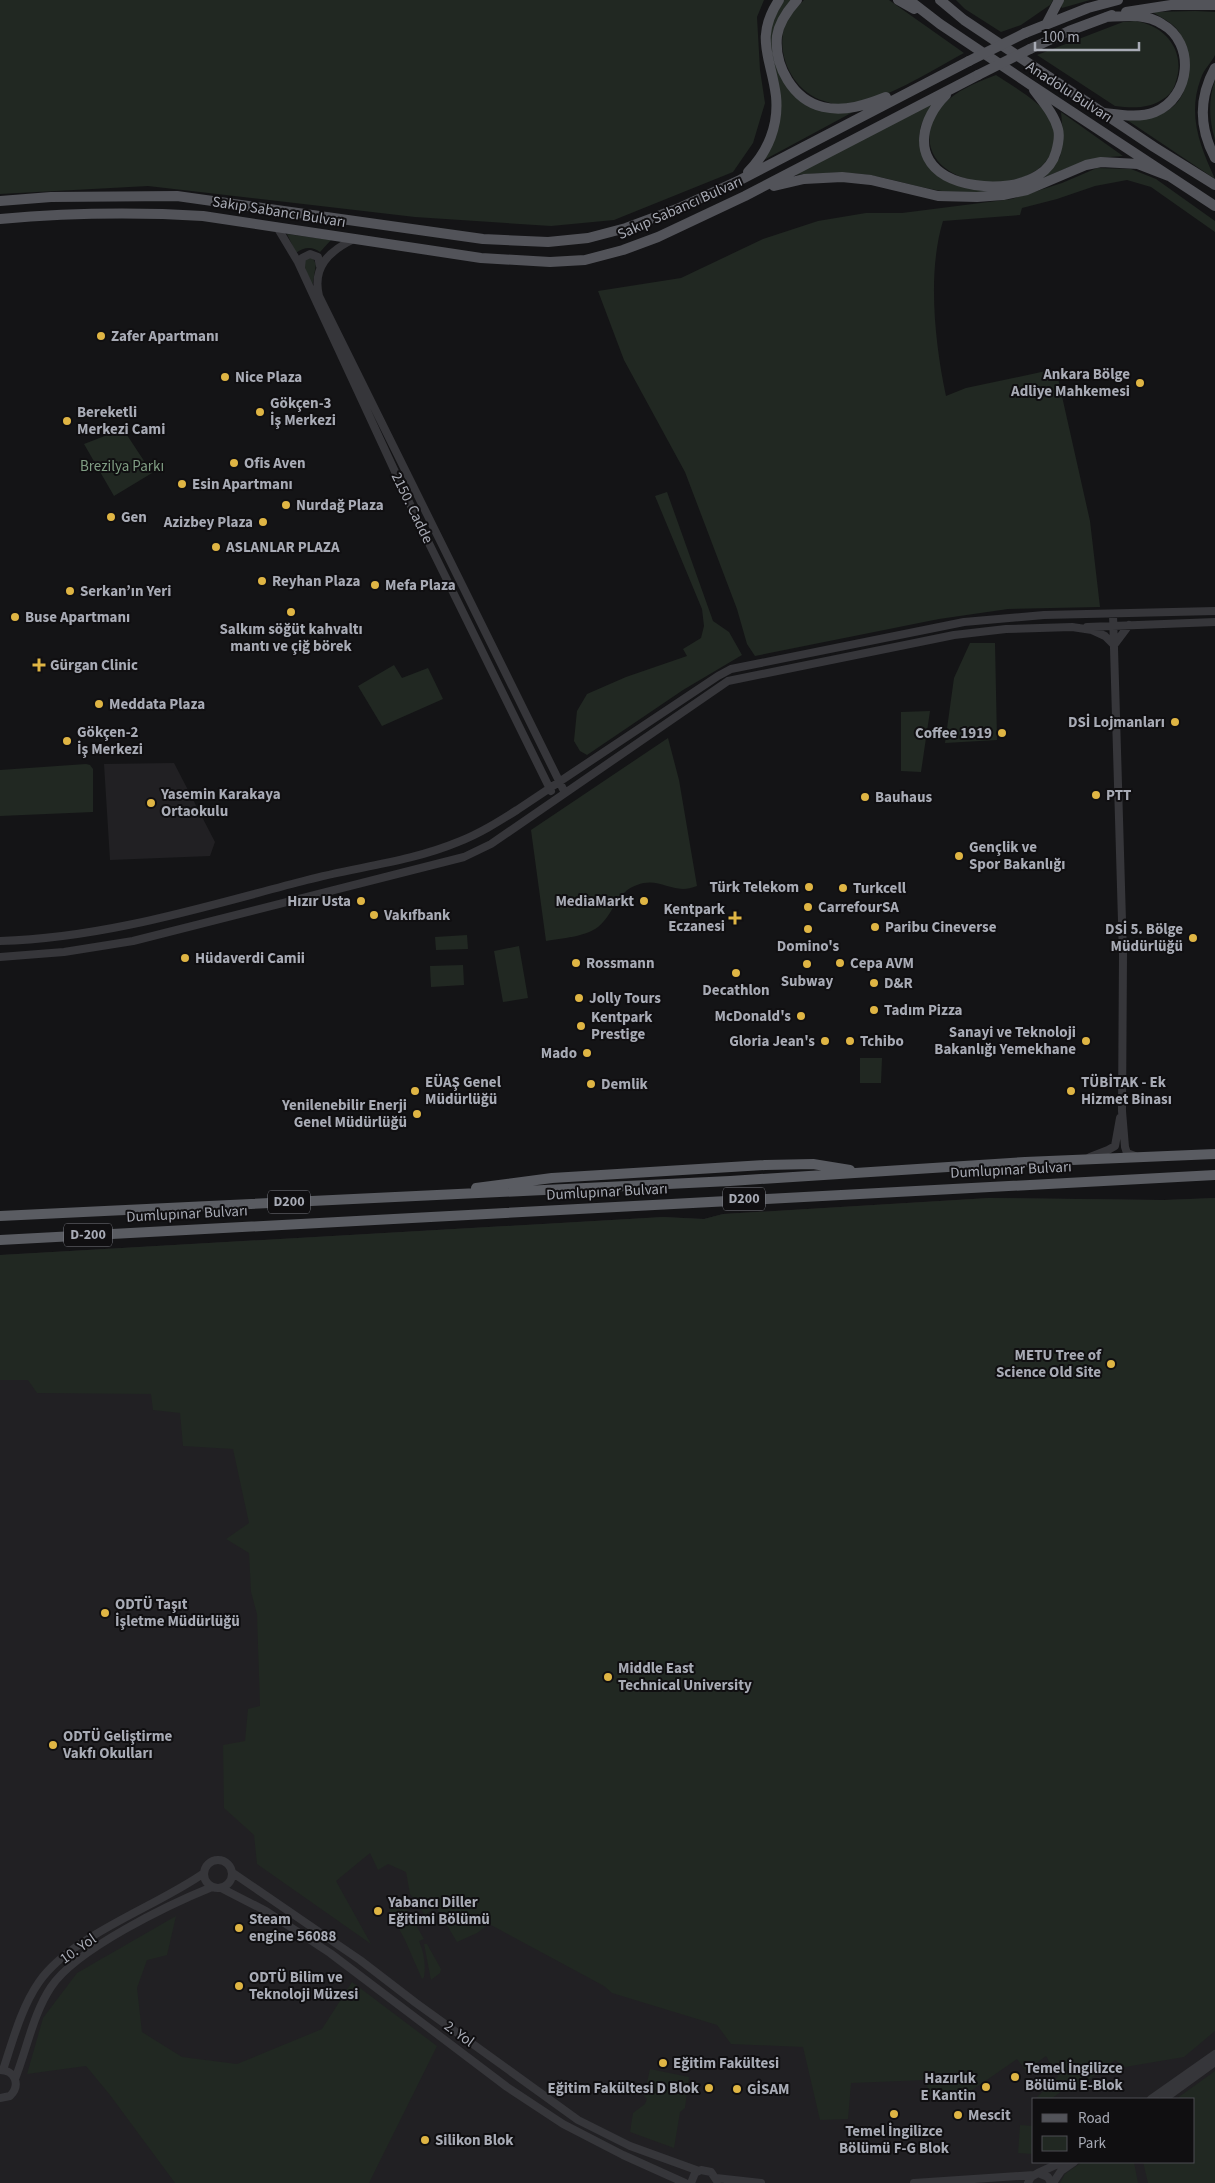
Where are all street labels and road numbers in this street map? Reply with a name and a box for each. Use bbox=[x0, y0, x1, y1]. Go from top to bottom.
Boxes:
street label: Anadolu Bulvarı bbox=[1022, 56, 1116, 128]
street label: Sakıp Sabancı Bulvarı bbox=[614, 171, 746, 245]
street label: Sakıp Sabancı Bulvarı bbox=[211, 191, 347, 233]
street label: 2150. Cadde bbox=[386, 469, 438, 547]
street label: Dumlupınar Bulvarı bbox=[950, 1156, 1072, 1184]
street label: Dumlupınar Bulvarı bbox=[546, 1178, 668, 1206]
road number: D200 bbox=[723, 1188, 765, 1210]
road number: D200 bbox=[268, 1190, 310, 1214]
street label: Dumlupınar Bulvarı bbox=[126, 1200, 248, 1228]
road number: D-200 bbox=[64, 1224, 112, 1246]
street label: 10. Yol bbox=[56, 1929, 101, 1969]
street label: 2. Yol bbox=[440, 2016, 479, 2052]

